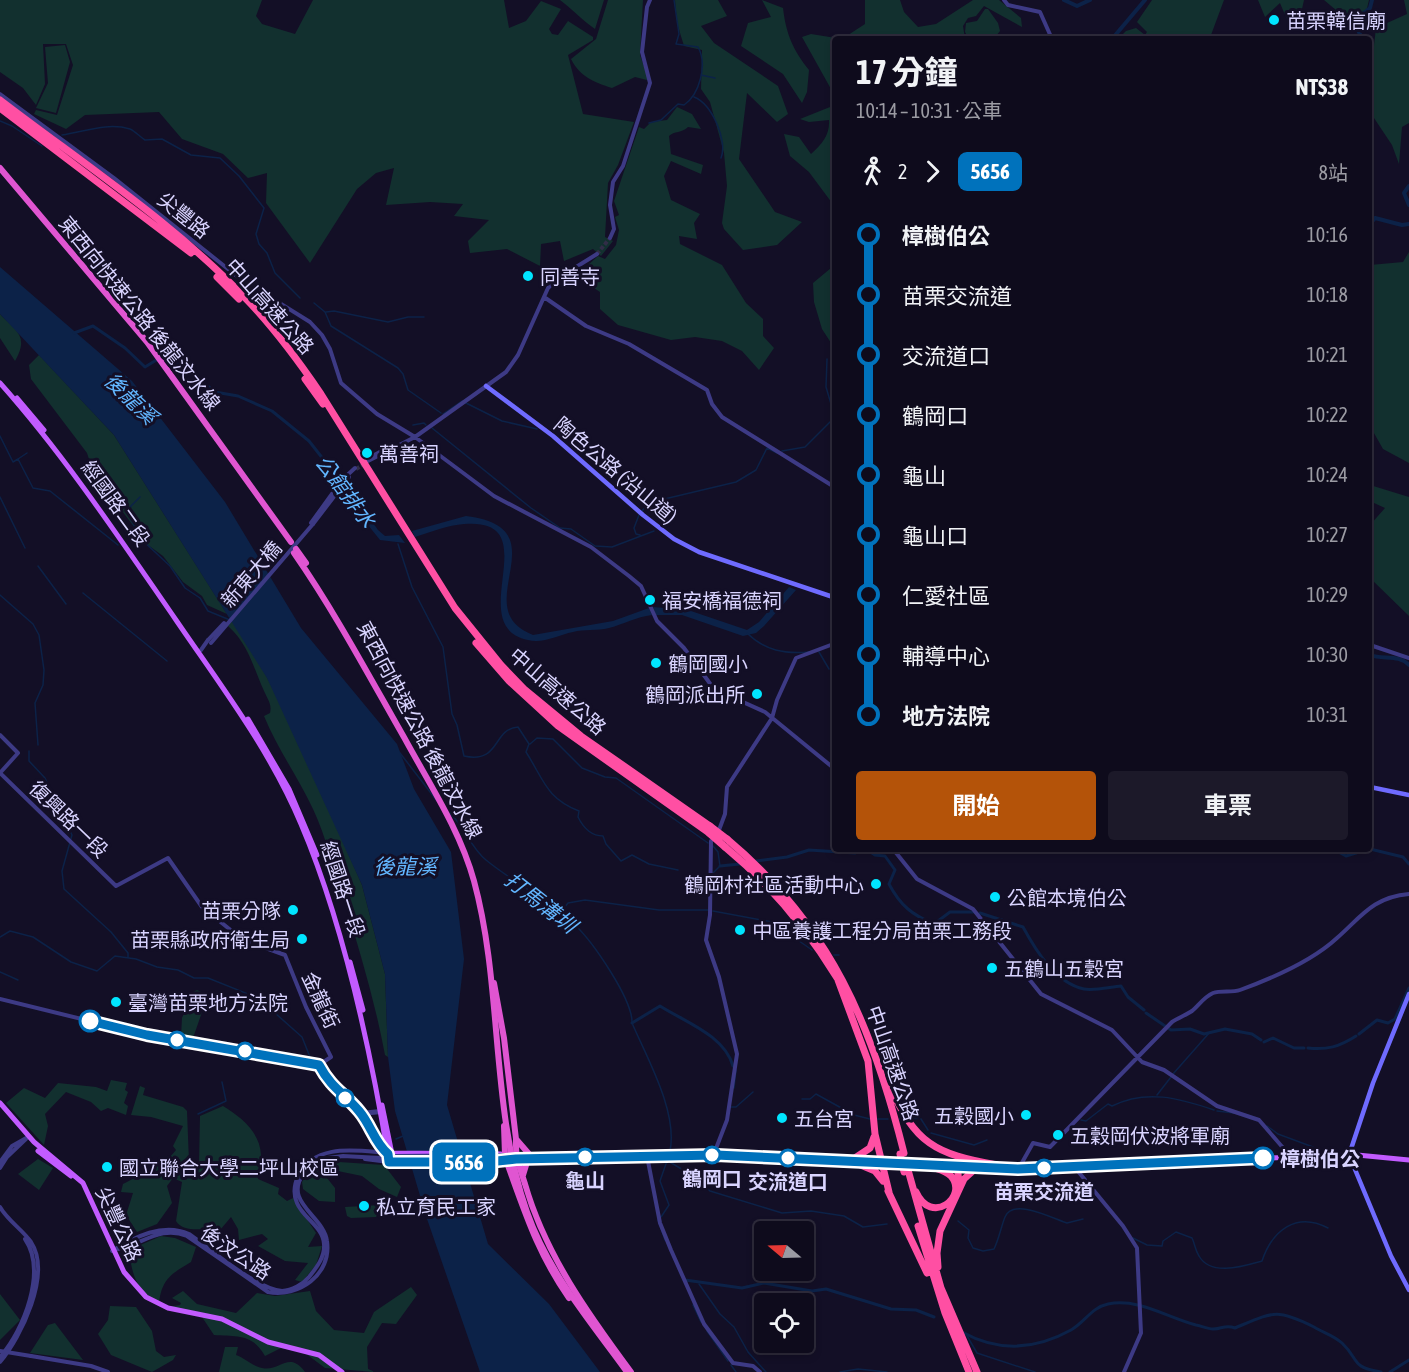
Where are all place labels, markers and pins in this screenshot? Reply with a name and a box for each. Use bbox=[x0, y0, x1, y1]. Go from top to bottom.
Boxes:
place label: 苗栗韓信廟 bbox=[1286, 9, 1386, 32]
marker: 苗栗韓信廟 bbox=[1267, 13, 1281, 27]
place label: 同善寺 bbox=[540, 265, 600, 288]
marker: 同善寺 bbox=[521, 269, 535, 283]
place label: 萬善祠 bbox=[379, 442, 439, 465]
marker: 萬善祠 bbox=[360, 446, 374, 460]
place label: 福安橋福德祠 bbox=[662, 589, 782, 612]
marker: 福安橋福德祠 bbox=[643, 593, 657, 607]
place label: 鶴岡國小 bbox=[668, 652, 748, 675]
marker: 鶴岡國小 bbox=[649, 656, 663, 670]
place label: 鶴岡派出所 bbox=[645, 683, 745, 706]
marker: 鶴岡派出所 bbox=[750, 687, 764, 701]
place label: 鶴岡村社區活動中心 bbox=[684, 873, 864, 896]
marker: 鶴岡村社區活動中心 bbox=[869, 877, 883, 891]
place label: 公館本境伯公 bbox=[1007, 886, 1127, 909]
marker: 公館本境伯公 bbox=[988, 890, 1002, 904]
place label: 苗栗分隊 bbox=[201, 899, 281, 922]
marker: 苗栗分隊 bbox=[286, 903, 300, 917]
place label: 中區養護工程分局苗栗工務段 bbox=[752, 919, 1012, 942]
marker: 中區養護工程分局苗栗工務段 bbox=[733, 923, 747, 937]
place label: 苗栗縣政府衛生局 bbox=[130, 928, 290, 951]
marker: 苗栗縣政府衛生局 bbox=[295, 932, 309, 946]
place label: 五鶴山五穀宮 bbox=[1004, 957, 1124, 980]
marker: 五鶴山五穀宮 bbox=[985, 961, 999, 975]
place label: 臺灣苗栗地方法院 bbox=[128, 991, 288, 1014]
marker: 臺灣苗栗地方法院 bbox=[109, 995, 123, 1009]
unlabelled marker bbox=[79, 1010, 101, 1032]
unlabelled marker bbox=[168, 1031, 186, 1049]
unlabelled marker bbox=[236, 1042, 254, 1060]
unlabelled marker bbox=[336, 1089, 354, 1107]
place label: 五穀國小 bbox=[934, 1104, 1014, 1127]
place label: 五台宮 bbox=[794, 1107, 854, 1130]
marker: 五穀國小 bbox=[1019, 1108, 1033, 1122]
marker: 五台宮 bbox=[775, 1111, 789, 1125]
place label: 五穀岡伏波將軍廟 bbox=[1070, 1124, 1230, 1147]
marker: 五穀岡伏波將軍廟 bbox=[1051, 1128, 1065, 1142]
marker: 鶴岡口 bbox=[703, 1146, 721, 1164]
marker: 樟樹伯公 bbox=[1252, 1147, 1274, 1169]
place label: 樟樹伯公 bbox=[1280, 1147, 1360, 1170]
marker: 龜山 bbox=[576, 1148, 594, 1166]
marker: 交流道口 bbox=[779, 1149, 797, 1167]
place label: 國立聯合大學二坪山校區 bbox=[119, 1156, 339, 1179]
marker: 苗栗交流道 bbox=[1035, 1159, 1053, 1177]
marker: 國立聯合大學二坪山校區 bbox=[100, 1160, 114, 1174]
place label: 鶴岡口 bbox=[682, 1167, 742, 1190]
place label: 龜山 bbox=[565, 1169, 605, 1192]
place label: 交流道口 bbox=[748, 1170, 828, 1193]
place label: 苗栗交流道 bbox=[994, 1180, 1094, 1203]
place label: 私立育民工家 bbox=[376, 1195, 496, 1218]
marker: 私立育民工家 bbox=[357, 1199, 371, 1213]

